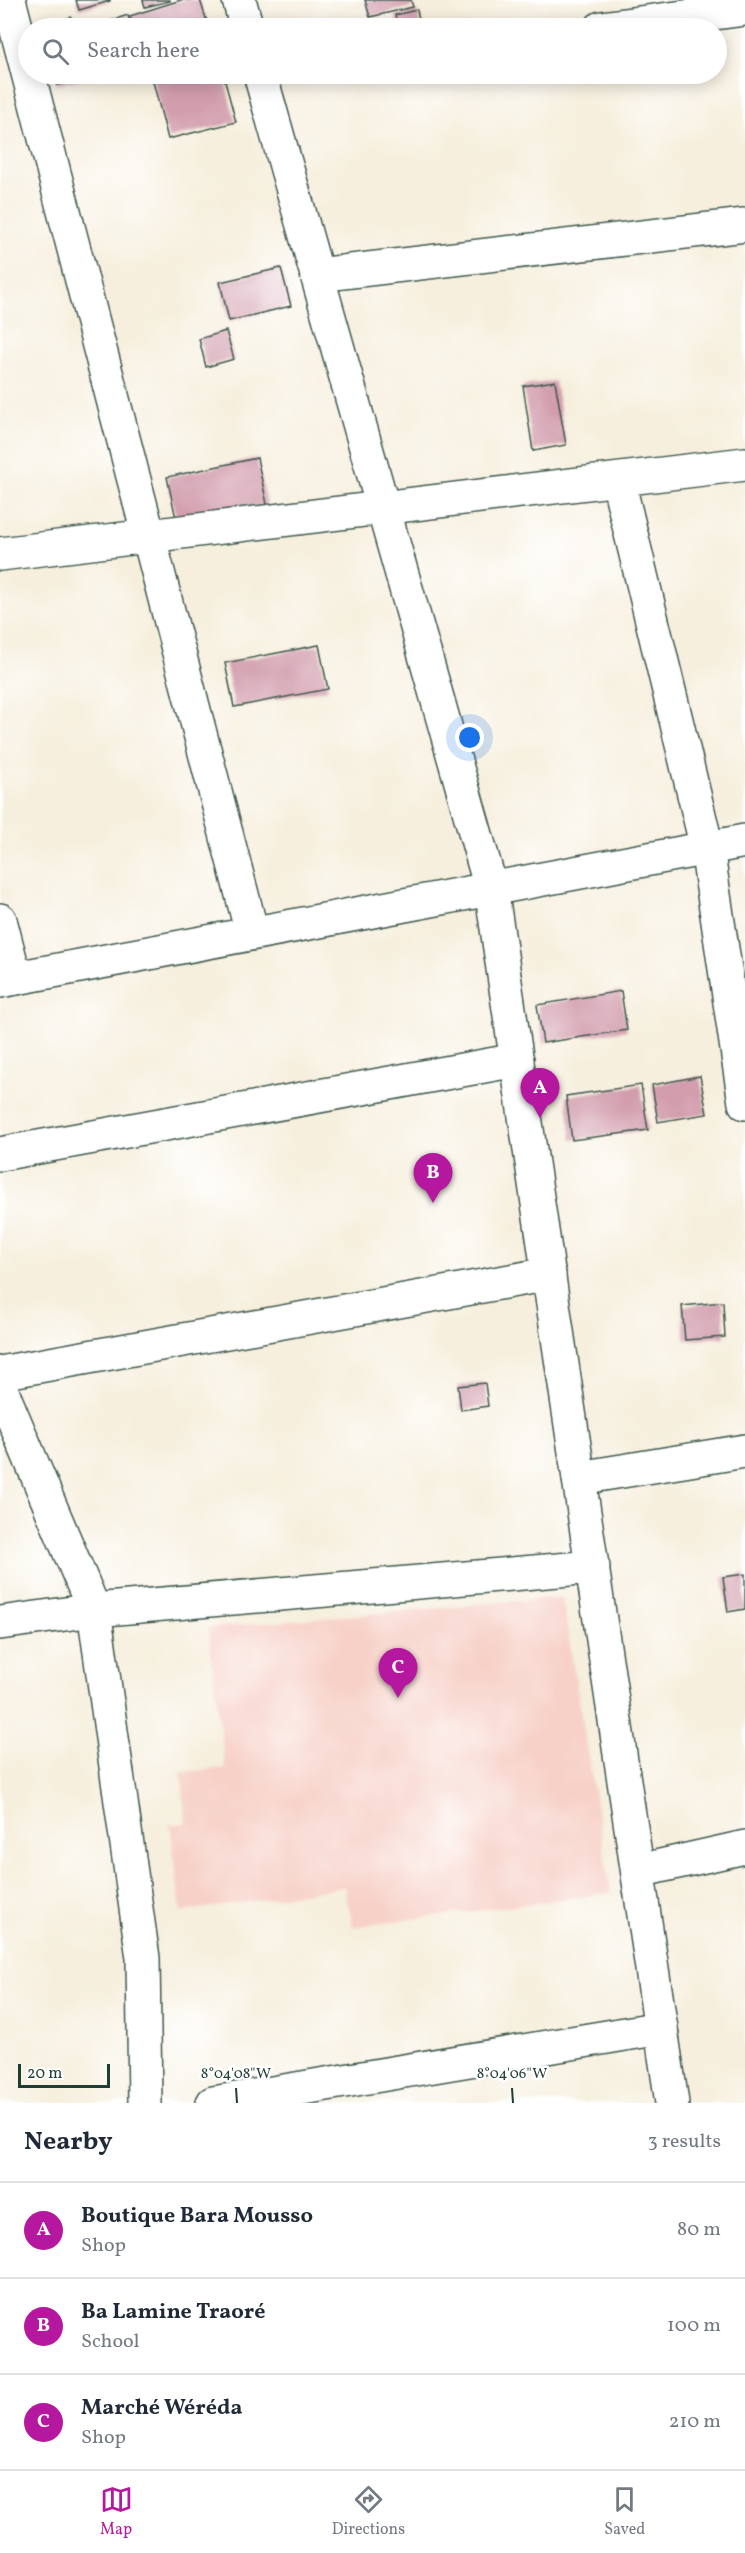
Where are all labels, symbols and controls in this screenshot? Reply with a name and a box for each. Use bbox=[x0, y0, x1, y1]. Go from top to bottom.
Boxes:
search box bbox=[18, 18, 727, 84]
icon: search bbox=[39, 35, 72, 68]
text: Search here bbox=[87, 36, 200, 67]
your location bbox=[455, 723, 484, 752]
pin: A bbox=[520, 1068, 560, 1118]
pin: B bbox=[414, 1154, 452, 1203]
pin: C bbox=[378, 1648, 418, 1698]
scale bar bbox=[18, 2061, 110, 2088]
text: 20 m bbox=[27, 2063, 62, 2085]
text: 8°04'08"W bbox=[201, 2064, 271, 2085]
text: 8°04'06"W bbox=[477, 2064, 547, 2085]
text: Nearby bbox=[24, 2124, 113, 2160]
text: 3 results bbox=[647, 2128, 721, 2156]
text: Boutique Bara Mousso bbox=[81, 2201, 313, 2232]
text: A bbox=[36, 2216, 51, 2244]
text: 80 m bbox=[677, 2216, 721, 2244]
text: Shop bbox=[81, 2232, 126, 2260]
text: Ba Lamine Traoré bbox=[81, 2297, 266, 2328]
text: B bbox=[37, 2312, 50, 2340]
text: 100 m bbox=[667, 2312, 721, 2340]
text: School bbox=[81, 2328, 139, 2356]
text: Marché Wéréda bbox=[81, 2393, 242, 2424]
text: C bbox=[37, 2408, 50, 2436]
text: 210 m bbox=[669, 2408, 721, 2436]
text: Shop bbox=[81, 2424, 126, 2452]
tab: Map bbox=[100, 2483, 133, 2541]
tab: Directions bbox=[332, 2483, 405, 2541]
tab: Saved bbox=[604, 2483, 645, 2541]

